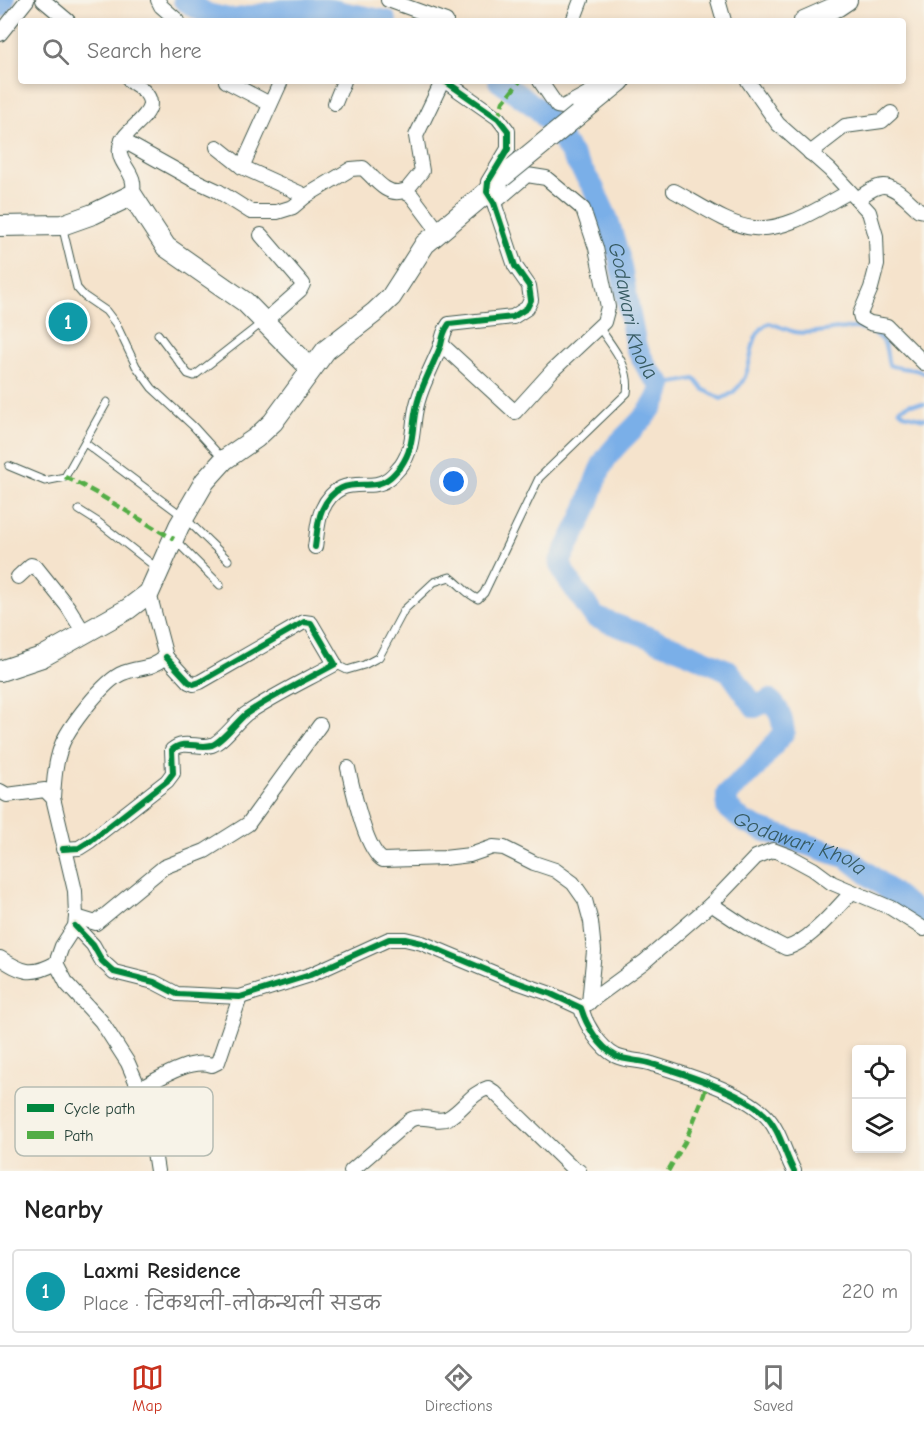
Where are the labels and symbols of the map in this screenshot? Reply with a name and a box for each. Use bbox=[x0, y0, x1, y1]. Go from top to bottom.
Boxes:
water label: Godawari Khola bbox=[603, 239, 663, 385]
pin: 1 bbox=[48, 300, 88, 344]
your location bbox=[439, 467, 468, 496]
water label: Godawari Khola bbox=[728, 806, 872, 880]
legend bbox=[15, 1087, 213, 1156]
text: Cycle path bbox=[64, 1100, 135, 1118]
text: Path bbox=[64, 1127, 94, 1145]

